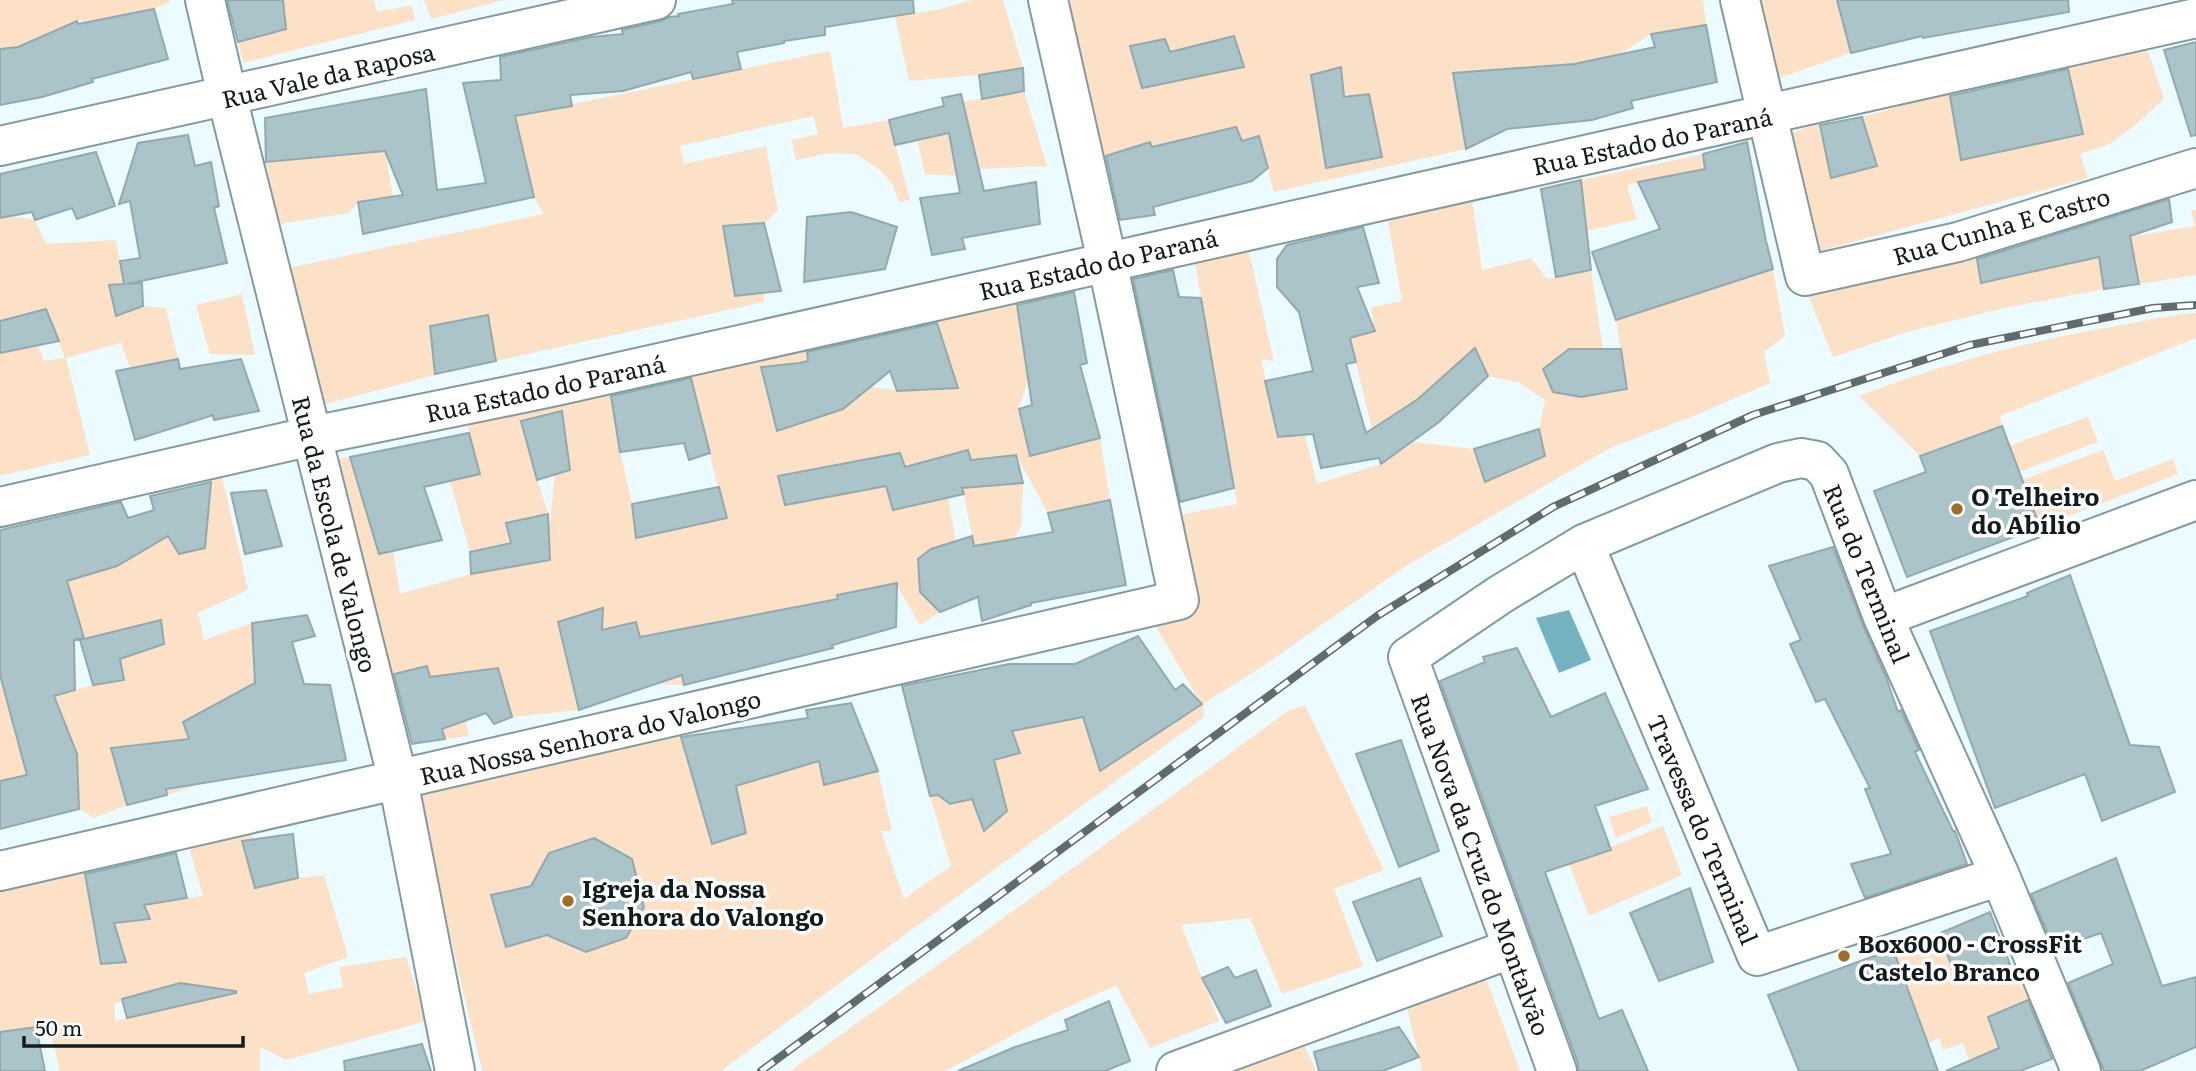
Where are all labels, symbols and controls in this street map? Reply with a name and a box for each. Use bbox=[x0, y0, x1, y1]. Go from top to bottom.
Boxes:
street label: Rua Vale da Raposa bbox=[218, 32, 438, 116]
street label: Rua Estado do Paraná bbox=[1529, 97, 1775, 182]
street label: Rua Cunha E Castro bbox=[1888, 177, 2114, 273]
street label: Rua Estado do Paraná bbox=[975, 218, 1221, 308]
street label: Rua Estado do Paraná bbox=[422, 344, 668, 429]
street label: Rua da Escola de Valongo bbox=[285, 392, 387, 676]
street label: Rua do Terminal bbox=[1816, 478, 1920, 668]
place label: O Telheiro do Abílio bbox=[1971, 478, 2100, 541]
marker: O Telheiro do Abílio bbox=[1949, 501, 1965, 517]
street label: Rua Nossa Senhora do Valongo bbox=[416, 680, 764, 792]
street label: Rua Nova da Cruz do Montalvão bbox=[1404, 688, 1560, 1040]
street label: Travessa do Terminal bbox=[1640, 709, 1768, 949]
place label: Igreja da Nossa Senhora do Valongo bbox=[582, 870, 824, 933]
marker: Igreja da Nossa Senhora do Valongo bbox=[560, 893, 576, 909]
place label: Box6000 - CrossFit Castelo Branco bbox=[1858, 925, 2083, 988]
marker: Box6000 - CrossFit Castelo Branco bbox=[1836, 948, 1852, 964]
scale bar bbox=[24, 1004, 243, 1048]
text: 50 m bbox=[35, 1011, 82, 1042]

